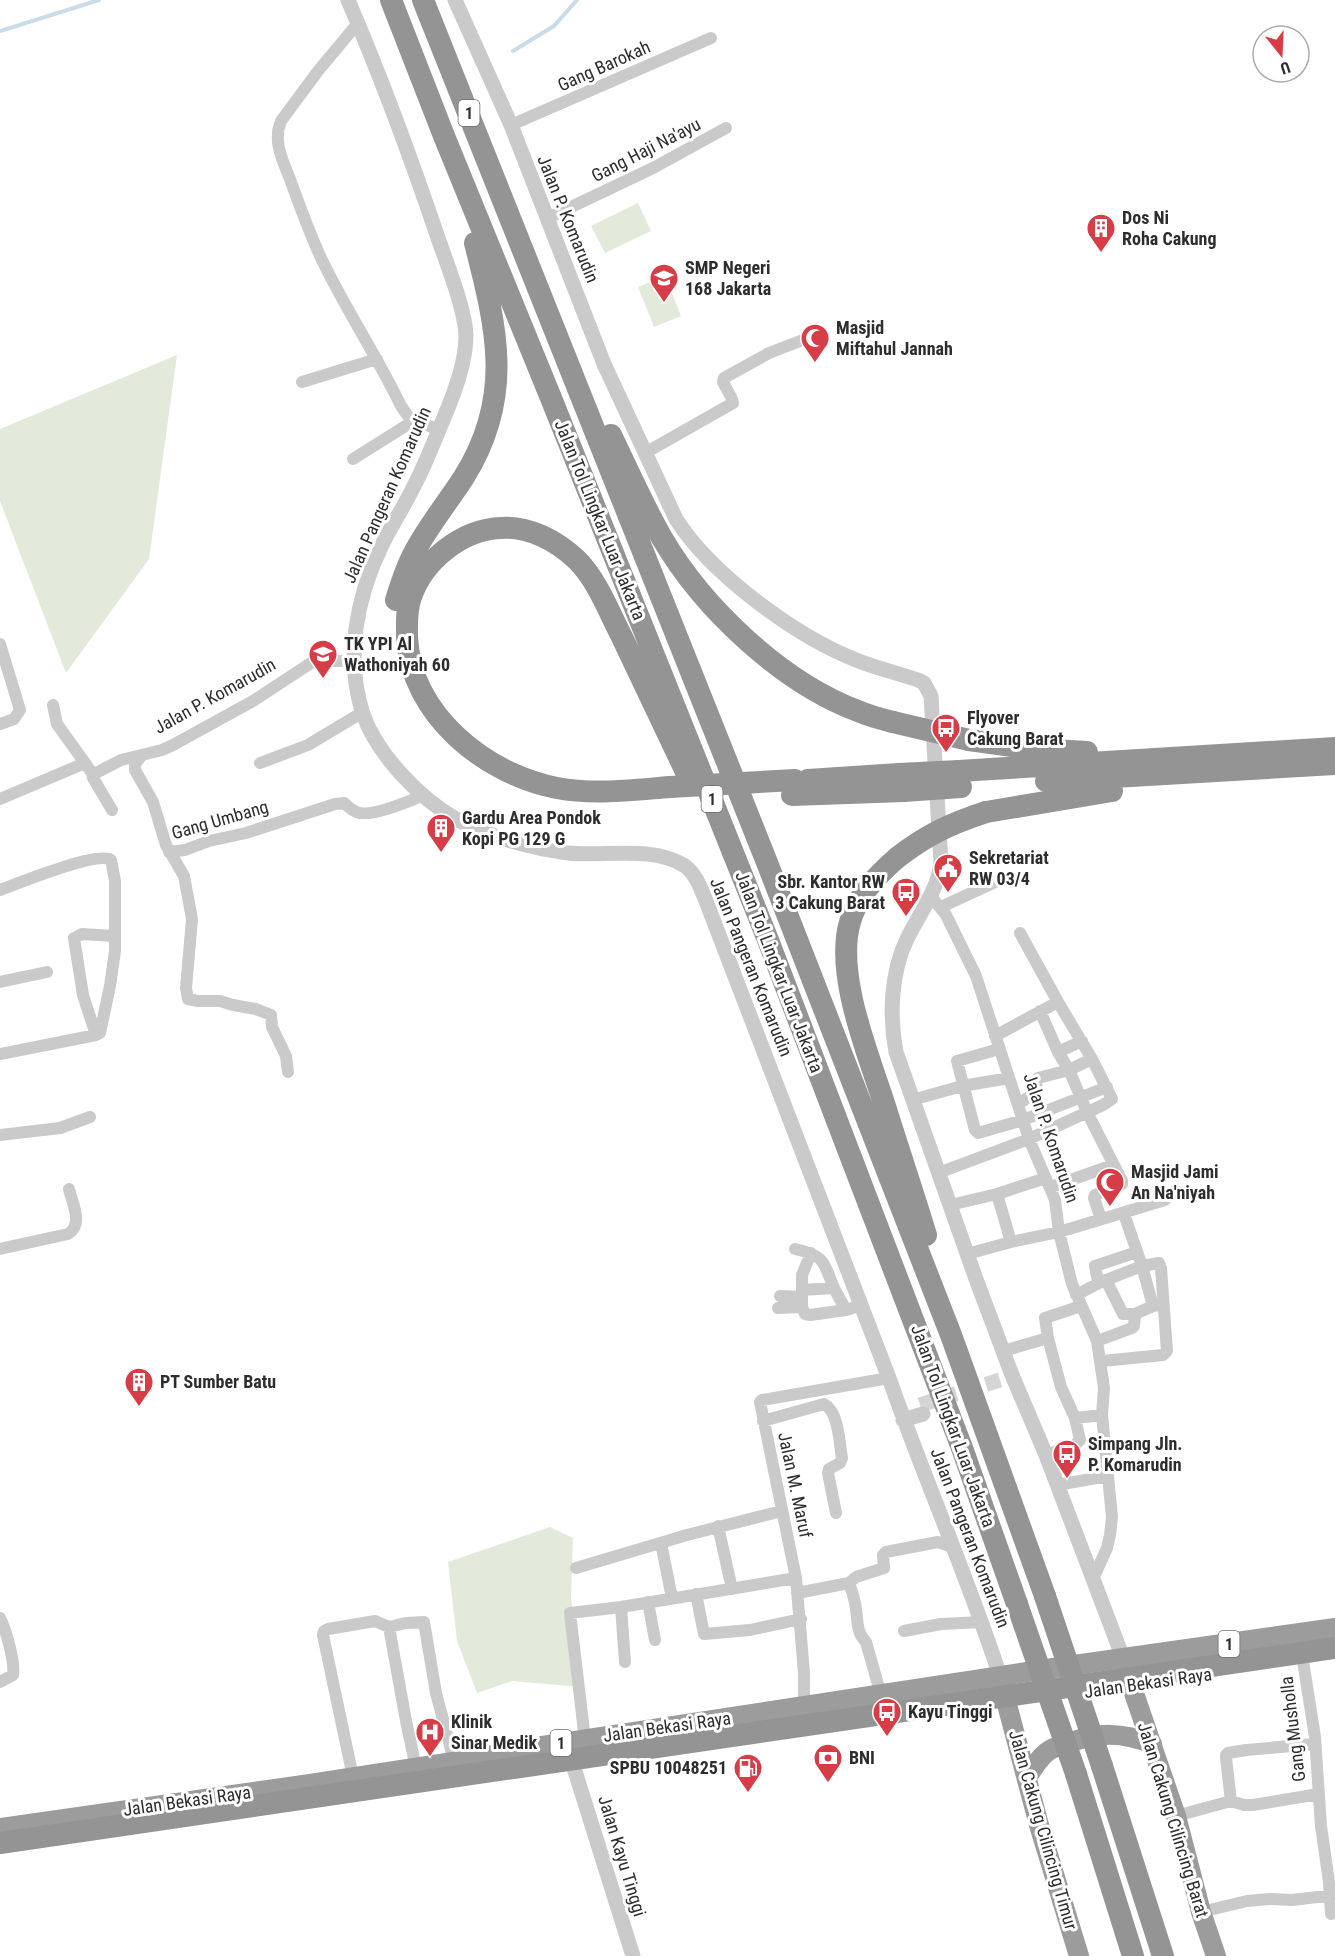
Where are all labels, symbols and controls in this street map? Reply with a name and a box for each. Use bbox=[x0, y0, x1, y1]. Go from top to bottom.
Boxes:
north arrow bbox=[1251, 24, 1311, 84]
street label: Gang Barokah bbox=[554, 36, 653, 95]
text: U bbox=[1278, 57, 1293, 78]
road number: 1 bbox=[458, 100, 480, 126]
street label: Gang Haji Na'ayu bbox=[588, 113, 704, 186]
street label: Jalan P. Komarudin bbox=[533, 152, 604, 286]
place label: Dos Ni Roha Cakung bbox=[1122, 207, 1217, 249]
building icon: Dos Ni Roha Cakung bbox=[1085, 212, 1117, 254]
place label: SMP Negeri 168 Jakarta bbox=[685, 257, 771, 299]
school or university icon: SMP Negeri 168 Jakarta bbox=[648, 262, 680, 304]
place label: Masjid Miftahul Jannah bbox=[836, 317, 953, 359]
mosque icon: Masjid Miftahul Jannah bbox=[799, 322, 831, 364]
street label: Jalan Pangeran Komarudin bbox=[338, 403, 435, 586]
street label: Jalan Tol Lingkar Luar Jakarta bbox=[551, 417, 650, 623]
place label: TK YPI Al Wathoniyah 60 bbox=[344, 633, 450, 675]
school or university icon: TK YPI Al Wathoniyah 60 bbox=[307, 638, 339, 680]
street label: Jalan P. Komarudin bbox=[150, 653, 279, 738]
place label: Flyover Cakung Barat bbox=[967, 707, 1064, 749]
bus stop icon: Flyover Cakung Barat bbox=[930, 712, 962, 754]
road number: 1 bbox=[702, 786, 722, 812]
street label: Gang Umbang bbox=[169, 796, 271, 843]
place label: Gardu Area Pondok Kopi PG 129 G bbox=[462, 807, 601, 849]
building icon: Gardu Area Pondok Kopi PG 129 G bbox=[425, 812, 457, 854]
place label: Sekretariat RW 03/4 bbox=[969, 847, 1049, 889]
public building icon: Sekretariat RW 03/4 bbox=[932, 852, 964, 894]
street label: Jalan Tol Lingkar Luar Jakarta bbox=[731, 868, 828, 1076]
place label: Sbr. Kantor RW 3 Cakung Barat bbox=[775, 871, 886, 913]
street label: Jalan Pangeran Komarudin bbox=[706, 874, 797, 1059]
bus stop icon: Sbr. Kantor RW 3 Cakung Barat bbox=[890, 876, 922, 918]
street label: Jalan P. Komarudin bbox=[1019, 1070, 1083, 1205]
place label: Masjid Jami An Na'niyah bbox=[1131, 1161, 1219, 1203]
mosque icon: Masjid Jami An Na'niyah bbox=[1094, 1166, 1126, 1208]
street label: Jalan Tol Lingkar Luar Jakarta bbox=[907, 1322, 1000, 1530]
building icon: PT Sumber Batu bbox=[123, 1366, 155, 1408]
place label: PT Sumber Batu bbox=[160, 1371, 276, 1392]
street label: Jalan M. Maruf bbox=[774, 1430, 817, 1540]
place label: Simpang Jln. P. Komarudin bbox=[1088, 1433, 1183, 1475]
bus stop icon: Simpang Jln. P. Komarudin bbox=[1051, 1438, 1083, 1480]
street label: Jalan Pangeran Komarudin bbox=[926, 1445, 1014, 1631]
road number: 1 bbox=[1218, 1631, 1240, 1657]
street label: Jalan Bekasi Raya bbox=[1083, 1663, 1213, 1702]
street label: Gang Musholla bbox=[1276, 1675, 1309, 1783]
bus stop icon: Kayu Tinggi bbox=[871, 1696, 903, 1738]
place label: Kayu Tinggi bbox=[908, 1701, 993, 1722]
street label: Jalan Bekasi Raya bbox=[602, 1707, 732, 1746]
place label: Klinik Sinar Medik bbox=[451, 1711, 537, 1753]
hospital icon: Klinik Sinar Medik bbox=[414, 1716, 446, 1758]
street label: Jalan Cakung Cilincing Barat bbox=[1134, 1720, 1213, 1920]
street label: Jalan Cakung Cilincing Timur bbox=[1005, 1728, 1082, 1933]
road number: 1 bbox=[550, 1730, 572, 1756]
bank icon: BNI bbox=[812, 1742, 844, 1784]
place label: BNI bbox=[849, 1747, 875, 1768]
fuel station icon: SPBU 10048251 bbox=[732, 1752, 764, 1794]
place label: SPBU 10048251 bbox=[610, 1757, 727, 1778]
street label: Jalan Bekasi Raya bbox=[122, 1781, 252, 1820]
street label: Jalan Kayu Tinggi bbox=[594, 1793, 651, 1919]

